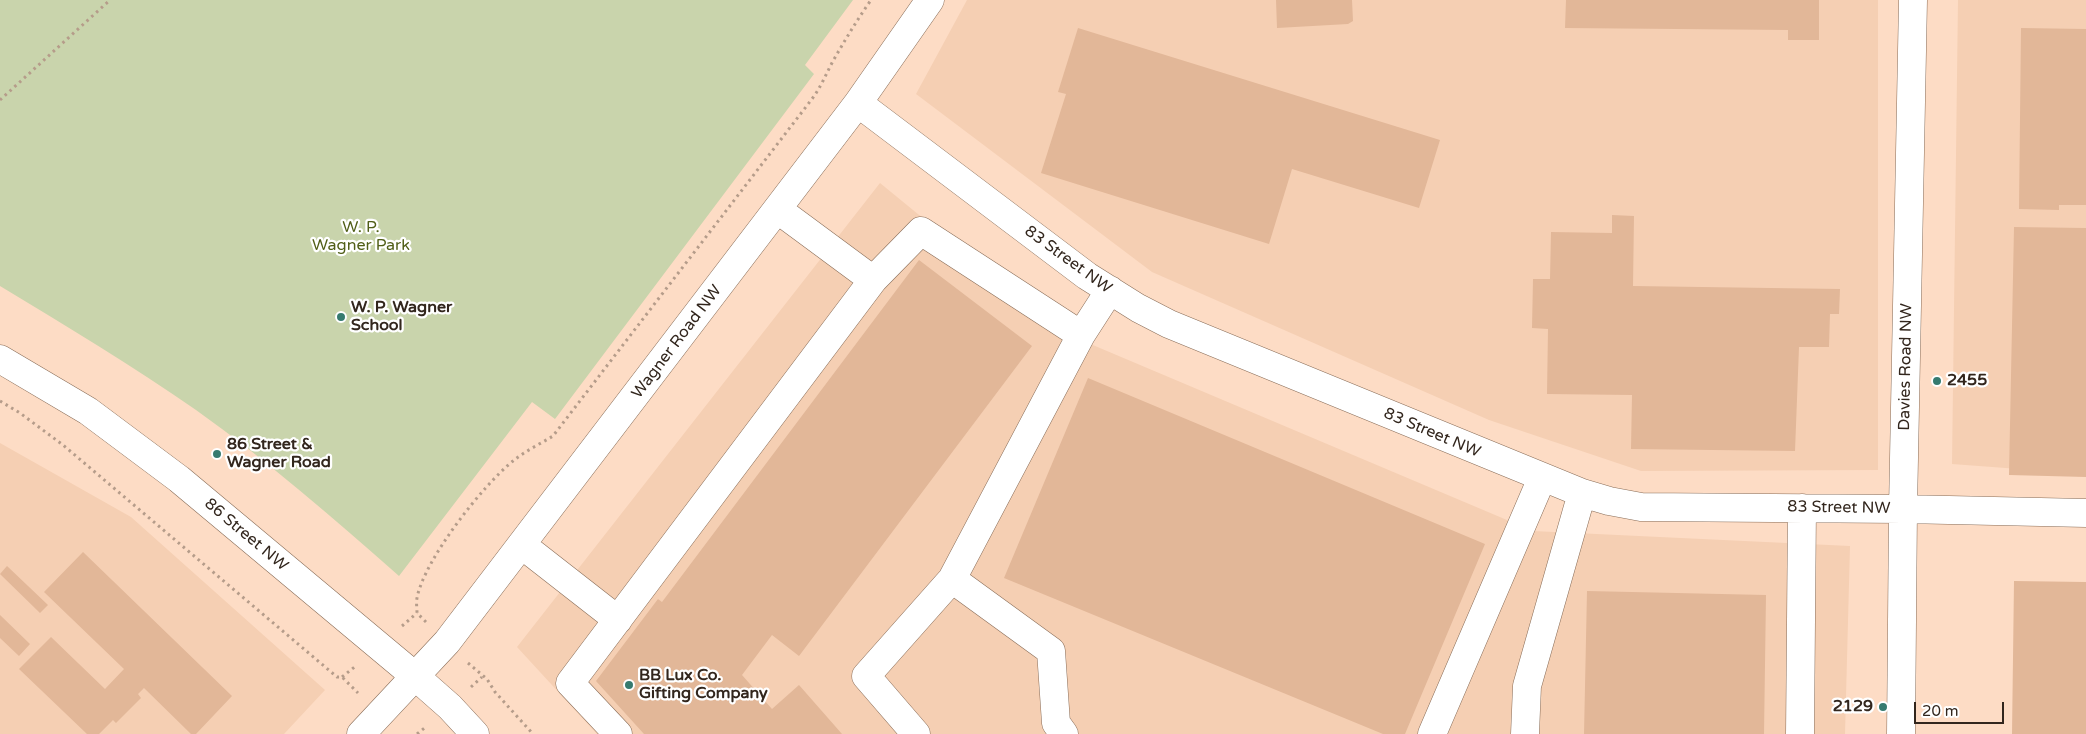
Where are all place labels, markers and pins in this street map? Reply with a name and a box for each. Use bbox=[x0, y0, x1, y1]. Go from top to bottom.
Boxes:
place label: W. P. Wagner School bbox=[351, 298, 452, 336]
marker: W. P. Wagner School bbox=[335, 311, 347, 323]
place label: 2455 bbox=[1947, 371, 1987, 391]
marker: 2455 bbox=[1931, 375, 1943, 387]
place label: 86 Street & Wagner Road bbox=[227, 435, 331, 473]
marker: 86 Street & Wagner Road bbox=[211, 448, 223, 460]
place label: BB Lux Co. Gifting Company bbox=[639, 666, 768, 704]
marker: BB Lux Co. Gifting Company bbox=[623, 679, 635, 691]
place label: 2129 bbox=[1833, 697, 1873, 717]
marker: 2129 bbox=[1877, 701, 1889, 713]

